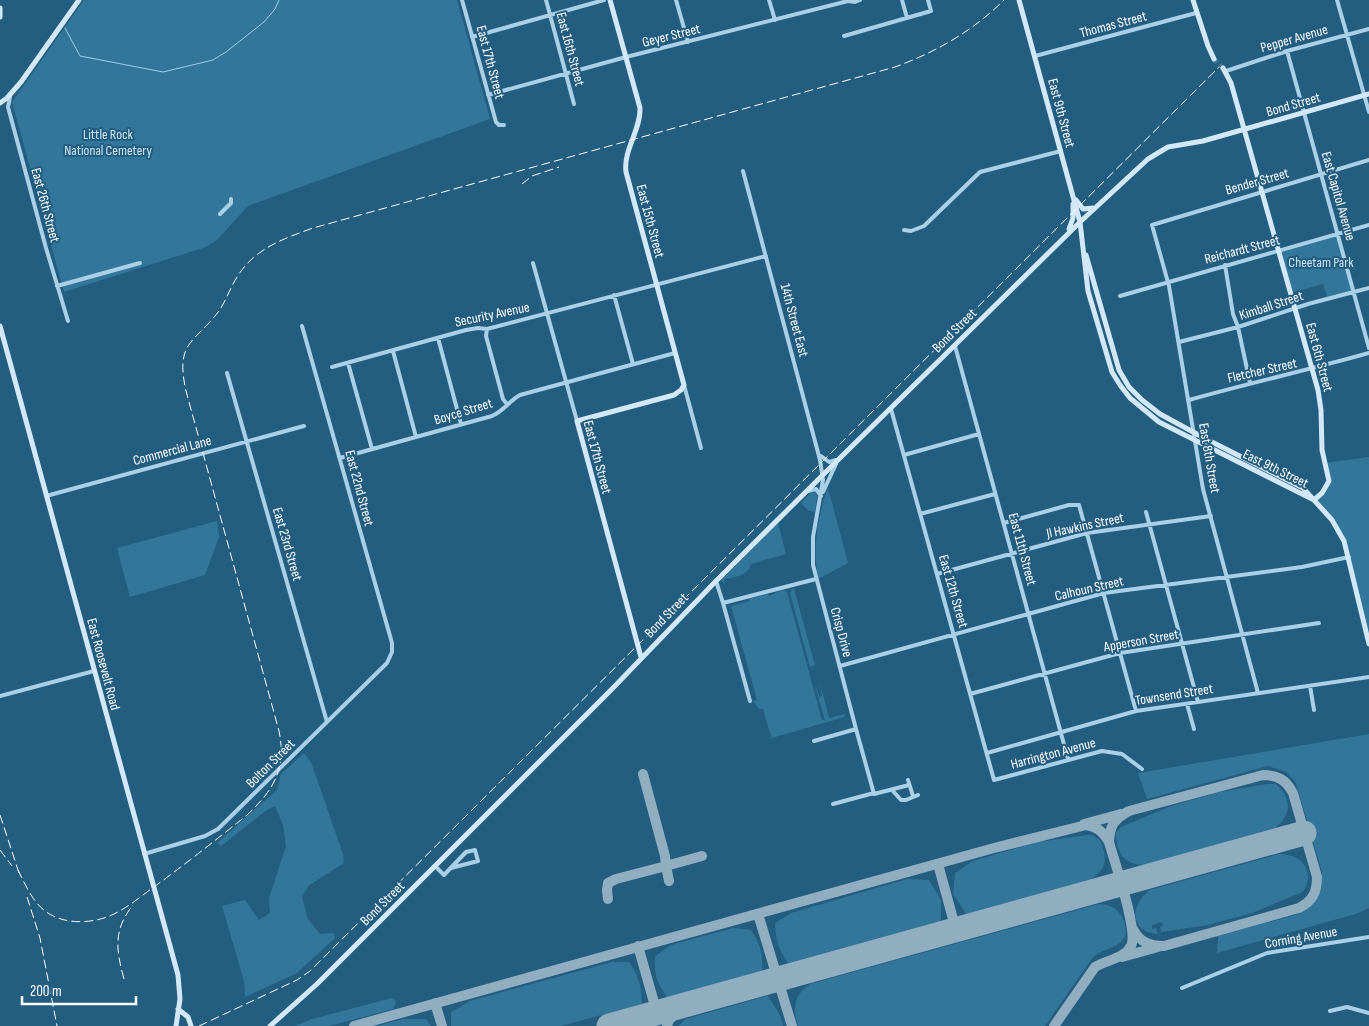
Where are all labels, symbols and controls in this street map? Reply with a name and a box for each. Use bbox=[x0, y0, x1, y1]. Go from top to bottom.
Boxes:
street label: Thomas Street bbox=[1078, 7, 1148, 42]
street label: East 16th Street bbox=[553, 10, 589, 88]
street label: Geyer Street bbox=[640, 20, 702, 51]
street label: Pepper Avenue bbox=[1259, 21, 1330, 56]
street label: East 17th Street bbox=[473, 24, 508, 101]
street label: East 9th Street bbox=[1044, 77, 1079, 150]
street label: Bond Street bbox=[1264, 89, 1322, 120]
park label: Little Rock National Cemetery bbox=[64, 126, 152, 159]
street label: East Capitol Avenue bbox=[1318, 150, 1359, 243]
street label: Bender Street bbox=[1224, 164, 1291, 199]
street label: East 26th Street bbox=[27, 166, 64, 244]
street label: East 15th Street bbox=[633, 183, 668, 260]
street label: Reichardt Street bbox=[1203, 231, 1282, 268]
park label: Cheetam Park bbox=[1288, 254, 1354, 271]
street label: 14th Street East bbox=[777, 282, 812, 359]
street label: Kimball Street bbox=[1237, 287, 1305, 324]
street label: Security Avenue bbox=[453, 298, 531, 331]
street label: Bond Street bbox=[929, 305, 980, 356]
street label: East 6th Street bbox=[1302, 321, 1337, 393]
street label: Fletcher Street bbox=[1226, 354, 1298, 387]
street label: Boyce Street bbox=[432, 395, 494, 428]
street label: East 17th Street bbox=[580, 419, 615, 496]
street label: East 8th Street bbox=[1195, 422, 1224, 494]
street label: Commercial Lane bbox=[131, 432, 213, 469]
street label: East 9th Street bbox=[1240, 445, 1311, 492]
street label: East 22nd Street bbox=[341, 448, 378, 528]
street label: East 23rd Street bbox=[269, 505, 306, 583]
street label: Jl Hawkins Street bbox=[1044, 509, 1125, 542]
street label: East 11th Street bbox=[1005, 511, 1040, 587]
street label: East 12th Street bbox=[935, 553, 972, 630]
street label: Calhoun Street bbox=[1053, 572, 1125, 605]
street label: Bond Street bbox=[641, 589, 692, 641]
street label: Crisp Drive bbox=[827, 605, 856, 659]
street label: East Roosevelt Road bbox=[83, 616, 124, 712]
street label: Apperson Street bbox=[1101, 626, 1180, 656]
street label: Townsend Street bbox=[1134, 680, 1214, 709]
street label: Harrington Avenue bbox=[1009, 734, 1097, 773]
street label: Bolton Street bbox=[242, 735, 298, 791]
street label: Bond Street bbox=[357, 878, 408, 929]
street label: Corning Avenue bbox=[1264, 923, 1339, 952]
scale bar bbox=[22, 974, 136, 1006]
text: 200 m bbox=[30, 982, 62, 1001]

